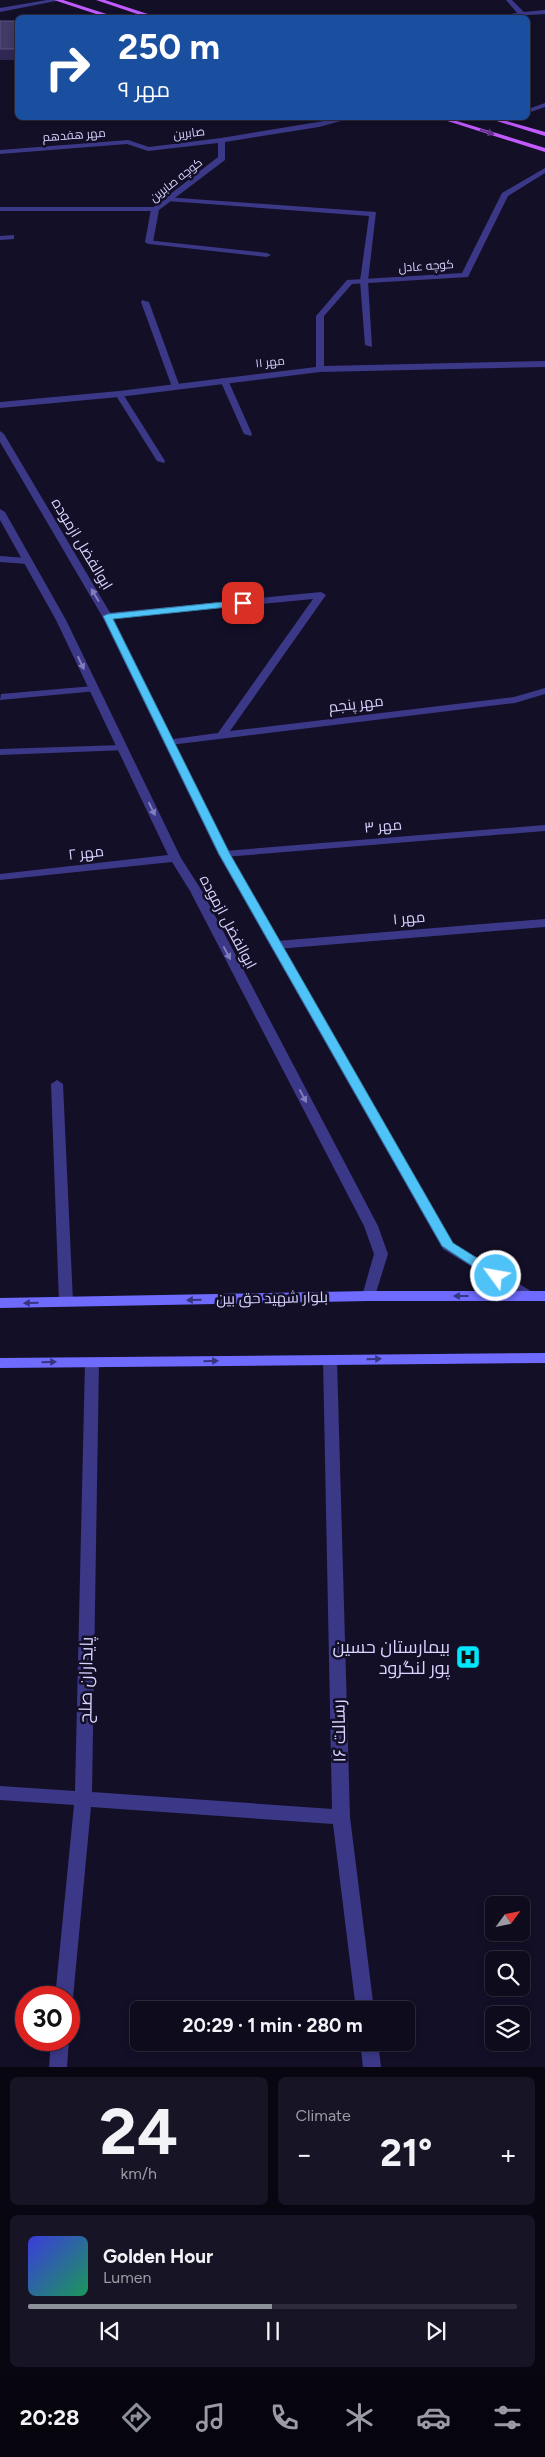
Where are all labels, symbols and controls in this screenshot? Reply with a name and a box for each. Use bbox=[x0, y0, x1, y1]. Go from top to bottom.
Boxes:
text: 250 m bbox=[118, 26, 220, 68]
icon: right bbox=[35, 35, 100, 100]
text: مهر ۹ bbox=[118, 76, 170, 103]
street label: صابرین bbox=[172, 124, 206, 142]
street label: مهر هفدهم bbox=[42, 126, 106, 145]
one-way arrow bbox=[480, 129, 495, 136]
street label: کوچه صابرین bbox=[147, 155, 206, 206]
street label: کوچه عادل bbox=[398, 257, 454, 277]
street label: مهر ۱۱ bbox=[255, 353, 285, 371]
street label: ابوالفضل ازموده bbox=[47, 495, 116, 594]
pin bbox=[222, 582, 264, 624]
one-way arrow bbox=[90, 588, 99, 601]
icon: arrive bbox=[229, 589, 257, 617]
one-way arrow bbox=[77, 656, 85, 670]
street label: مهر پنجم bbox=[328, 692, 385, 717]
one-way arrow bbox=[148, 802, 156, 816]
street label: مهر ۳ bbox=[363, 815, 403, 838]
street label: مهر ۲ bbox=[67, 842, 105, 865]
street label: ابوالفضل ازموده bbox=[195, 872, 260, 972]
street label: مهر ۱ bbox=[392, 908, 426, 929]
one-way arrow bbox=[223, 945, 231, 960]
one-way arrow bbox=[299, 1089, 307, 1104]
position arrow bbox=[469, 1249, 521, 1301]
street label: بلوار شهید حق بین bbox=[216, 1288, 328, 1309]
one-way arrow bbox=[453, 1292, 469, 1300]
one-way arrow bbox=[186, 1296, 202, 1304]
one-way arrow bbox=[23, 1299, 39, 1307]
one-way arrow bbox=[366, 1355, 382, 1363]
one-way arrow bbox=[203, 1357, 219, 1365]
one-way arrow bbox=[41, 1358, 57, 1366]
street label: پایداران صلح bbox=[74, 1636, 99, 1724]
place label: بیمارستان حسین پور لنگرود bbox=[332, 1636, 450, 1680]
hospital icon: بیمارستان حسین پور لنگرود bbox=[455, 1644, 481, 1670]
street label: رسالت ۱۶ bbox=[327, 1699, 351, 1763]
north arrow bbox=[485, 1896, 530, 1941]
map controls bbox=[485, 1896, 530, 2051]
button: search bbox=[485, 1951, 530, 1996]
speed limit sign: 30 bbox=[15, 1986, 80, 2051]
button: layers bbox=[485, 2006, 530, 2051]
text: 20:29 · 1 min · 280 m bbox=[183, 2014, 362, 2037]
text: 24 bbox=[99, 2092, 178, 2170]
text: Climate bbox=[296, 2106, 351, 2125]
text: 21° bbox=[380, 2130, 432, 2176]
text: − bbox=[296, 2137, 313, 2171]
text: + bbox=[500, 2137, 517, 2171]
text: km/h bbox=[120, 2164, 157, 2183]
text: Golden Hour bbox=[103, 2245, 213, 2268]
text: Lumen bbox=[103, 2268, 152, 2287]
icon: previous bbox=[96, 2317, 124, 2345]
icon: pause bbox=[259, 2317, 287, 2345]
icon: next bbox=[422, 2317, 450, 2345]
icon: directions bbox=[119, 2400, 154, 2435]
icon: music bbox=[193, 2400, 228, 2435]
icon: phone bbox=[267, 2400, 302, 2435]
icon: climate bbox=[342, 2400, 377, 2435]
icon: car bbox=[416, 2400, 451, 2435]
icon: filters bbox=[490, 2400, 525, 2435]
text: 20:28 bbox=[20, 2404, 79, 2431]

